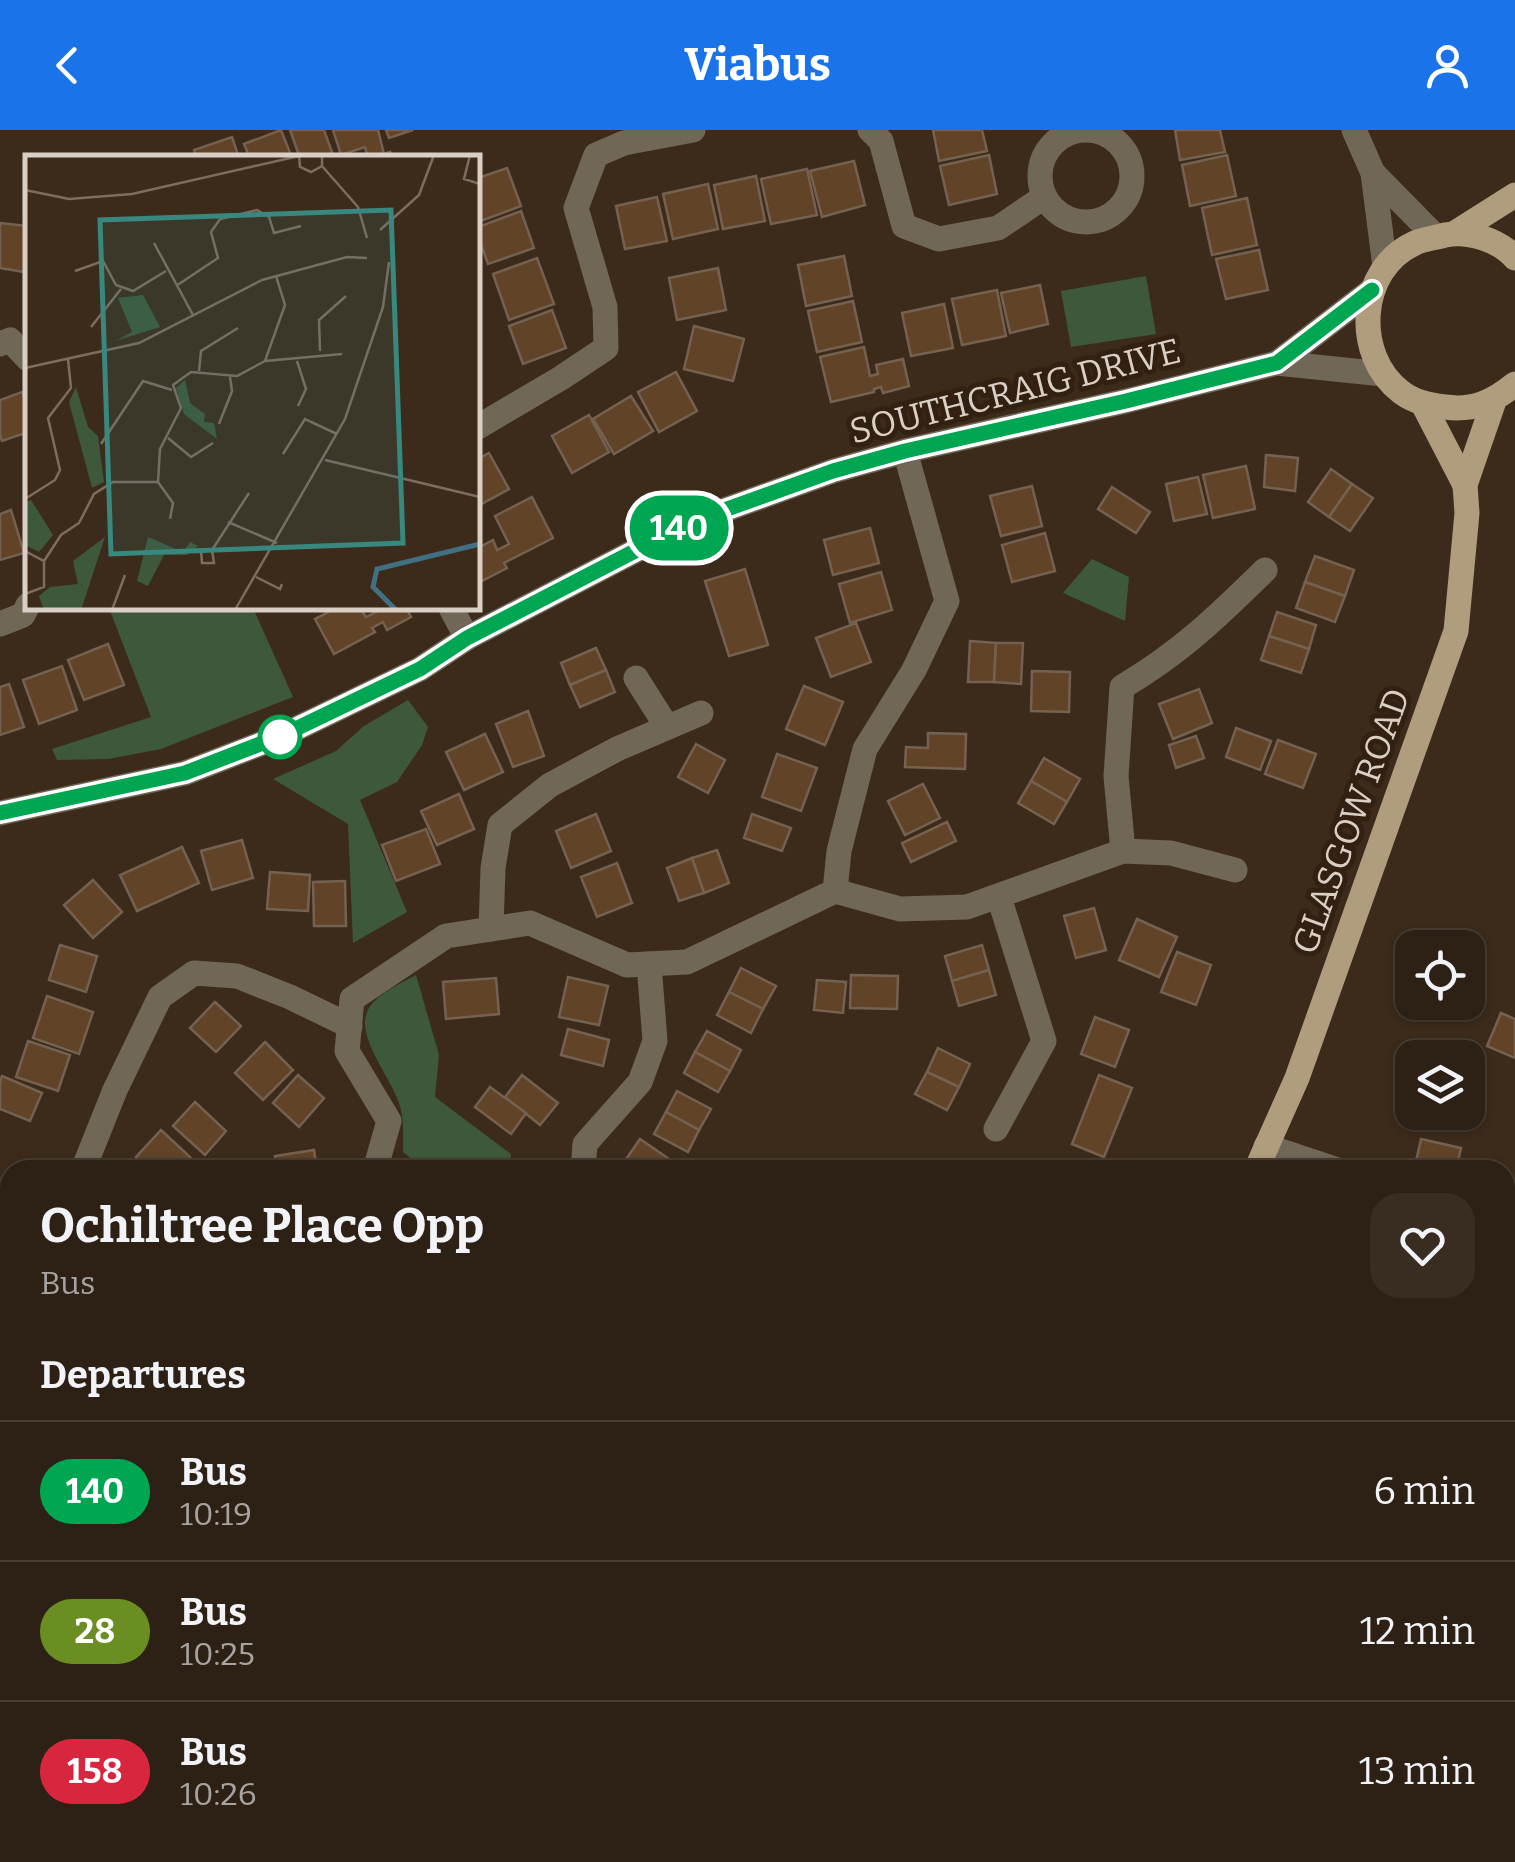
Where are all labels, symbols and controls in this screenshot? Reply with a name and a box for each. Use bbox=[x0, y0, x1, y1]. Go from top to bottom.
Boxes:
icon: back bbox=[40, 38, 95, 93]
text: Viabus bbox=[684, 38, 831, 92]
icon: person bbox=[1420, 38, 1475, 93]
inset map bbox=[25, 155, 480, 610]
street label: SOUTHCRAIG DRIVE bbox=[845, 330, 1185, 452]
line badge: 140 bbox=[622, 496, 736, 560]
text: 140 bbox=[650, 507, 708, 549]
street label: GLASGOW ROAD bbox=[1284, 683, 1418, 959]
unlabelled marker bbox=[259, 716, 301, 758]
map controls bbox=[1395, 930, 1485, 1130]
button: locate bbox=[1395, 930, 1485, 1020]
button: layers bbox=[1395, 1040, 1485, 1130]
button: heart bbox=[1370, 1193, 1475, 1298]
text: Ochiltree Place Opp bbox=[40, 1197, 484, 1255]
text: Bus bbox=[40, 1264, 95, 1302]
text: Departures bbox=[40, 1352, 246, 1398]
text: Bus bbox=[180, 1449, 247, 1495]
text: 6 min bbox=[1373, 1468, 1475, 1514]
text: 140 bbox=[66, 1470, 124, 1512]
text: 10:19 bbox=[180, 1495, 252, 1533]
text: Bus bbox=[180, 1589, 247, 1635]
text: 12 min bbox=[1360, 1608, 1475, 1654]
text: 28 bbox=[75, 1610, 115, 1652]
text: 10:25 bbox=[180, 1635, 255, 1673]
text: Bus bbox=[180, 1729, 247, 1775]
text: 13 min bbox=[1359, 1748, 1475, 1794]
text: 158 bbox=[67, 1750, 123, 1792]
text: 10:26 bbox=[180, 1775, 256, 1813]

